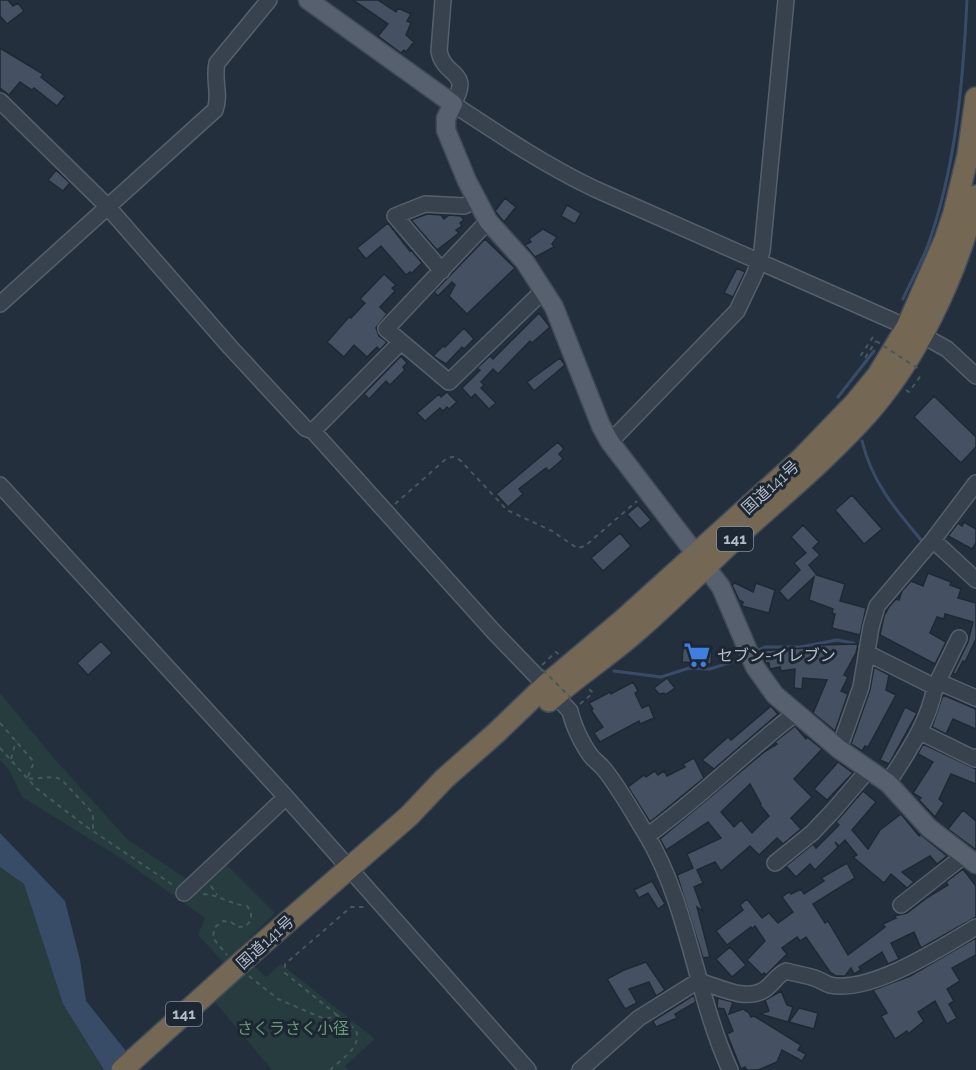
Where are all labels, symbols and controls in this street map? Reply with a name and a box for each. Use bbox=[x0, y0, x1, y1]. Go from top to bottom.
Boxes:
street label: 国道141号 bbox=[738, 457, 803, 518]
road number: 141 bbox=[717, 527, 753, 551]
supermarket icon: セブン-イレブン bbox=[682, 640, 712, 670]
place label: セブン-イレブン bbox=[717, 646, 836, 665]
street label: 国道141号 bbox=[233, 912, 298, 973]
road number: 141 bbox=[166, 1002, 202, 1026]
park label: さくラさく小径 bbox=[237, 1019, 349, 1038]

